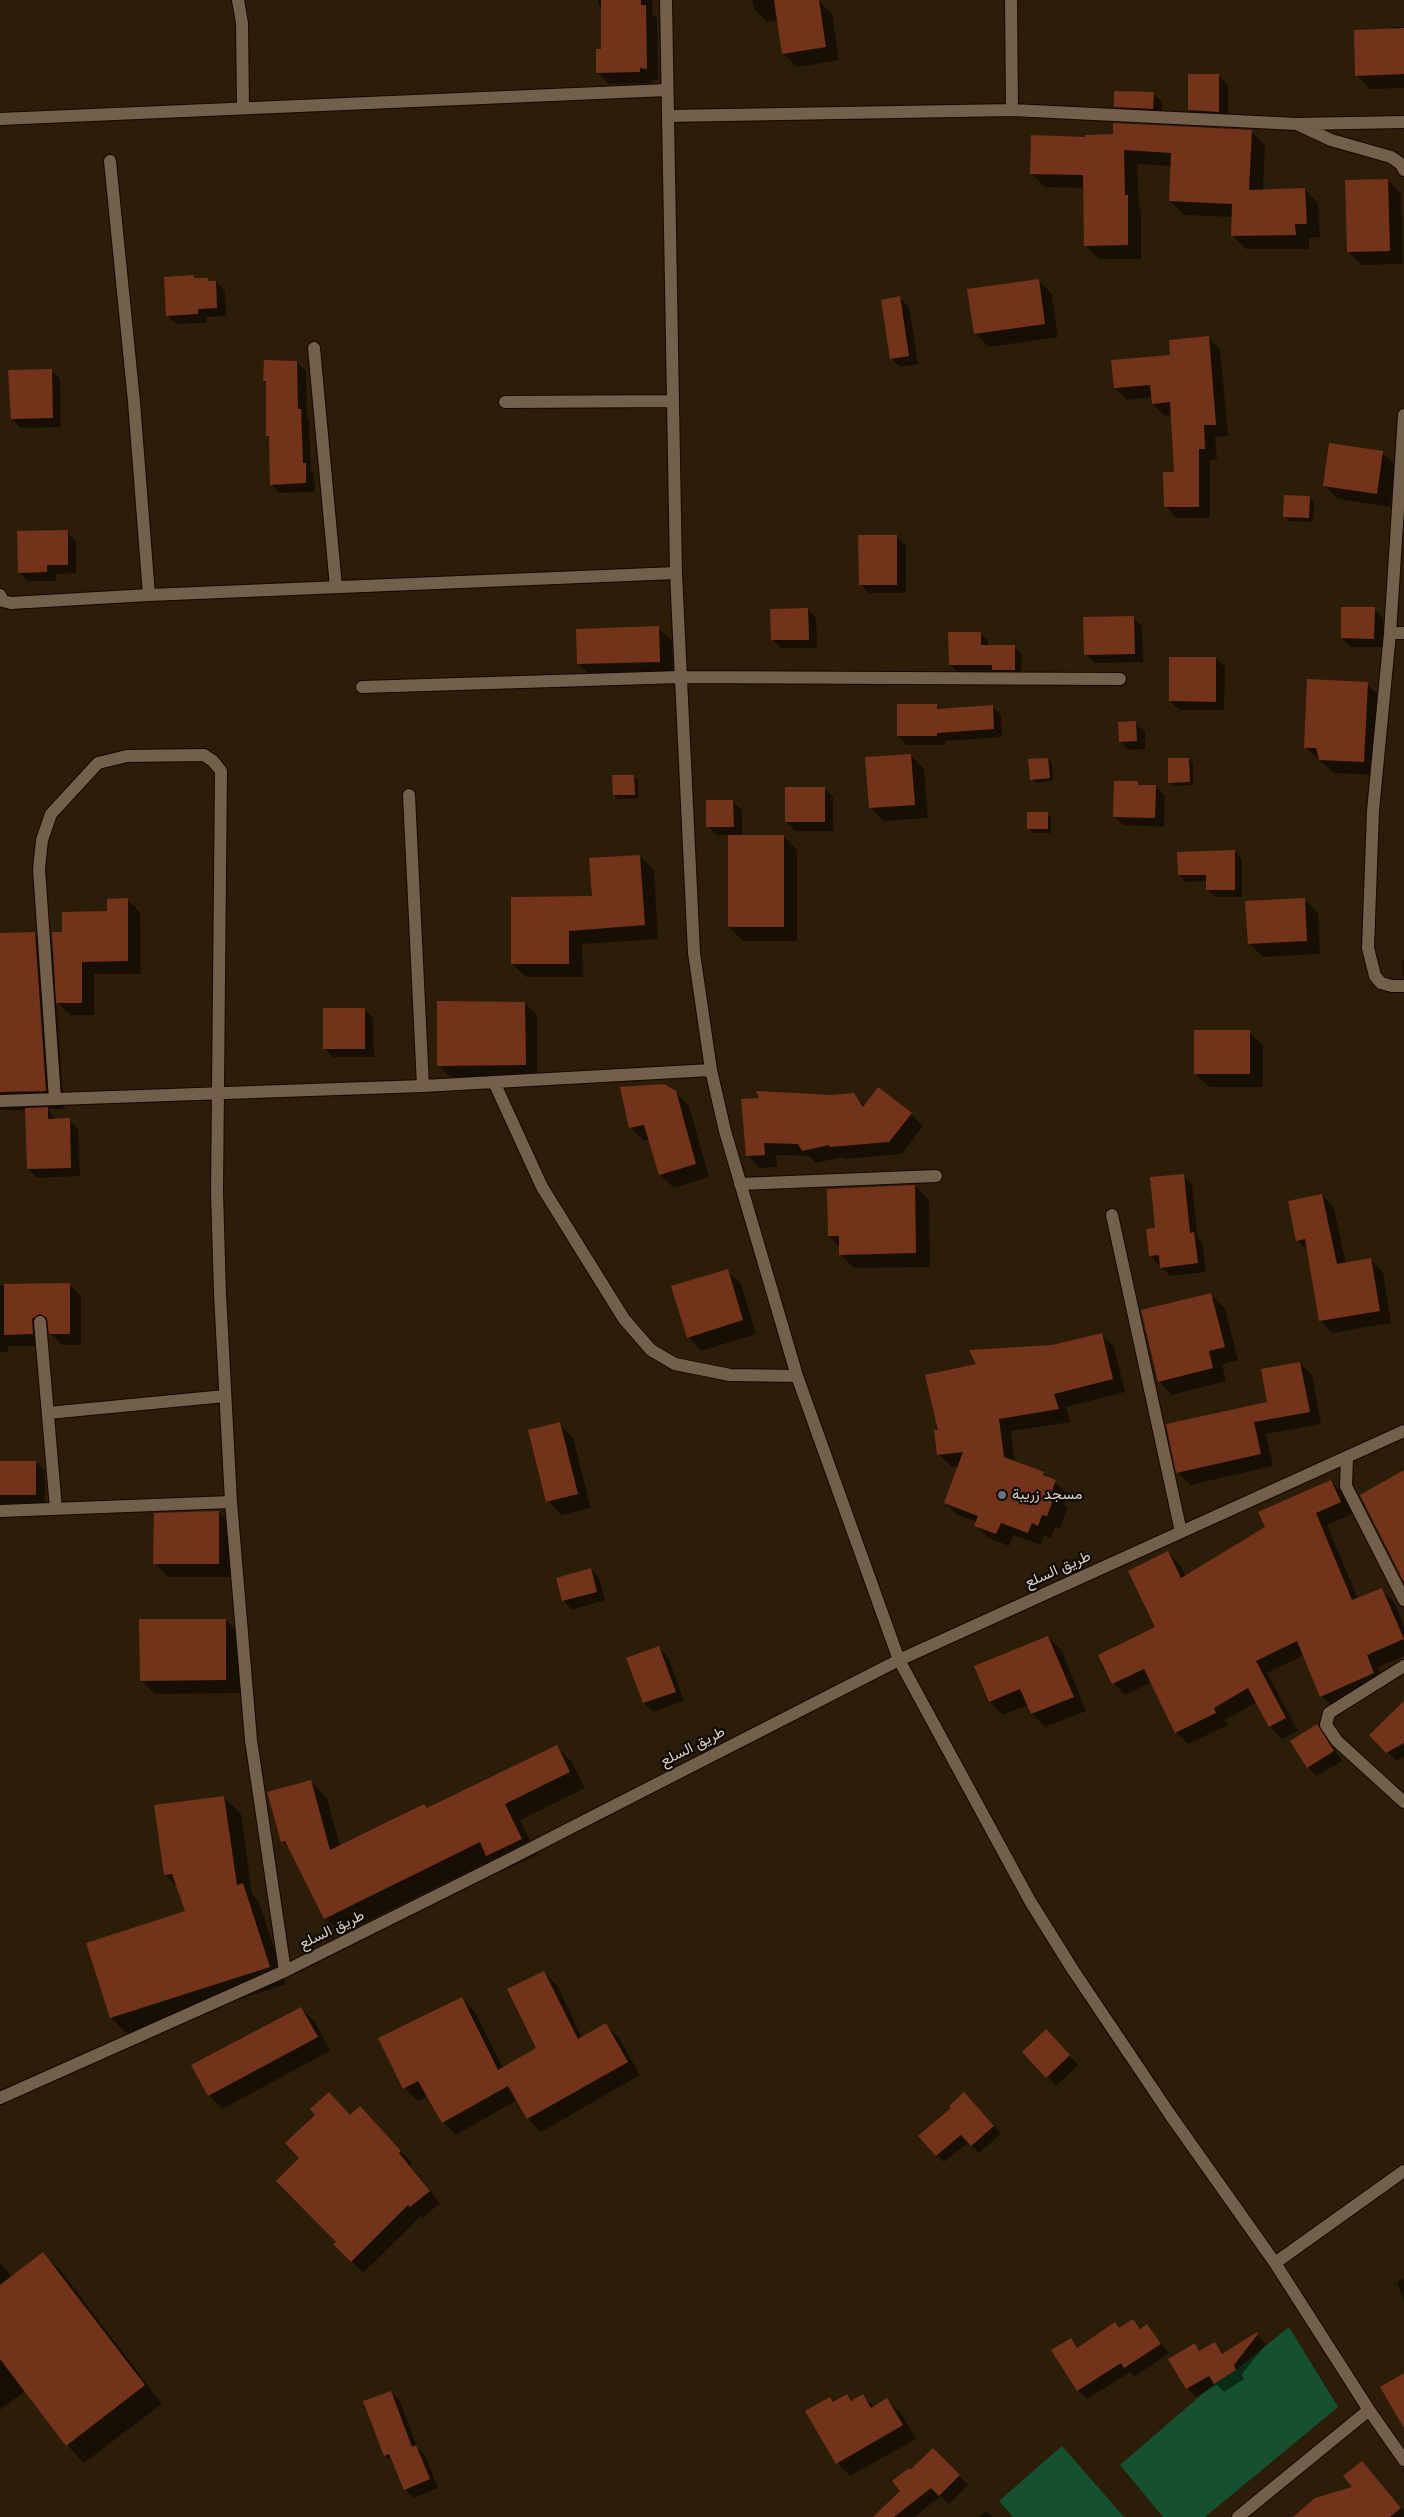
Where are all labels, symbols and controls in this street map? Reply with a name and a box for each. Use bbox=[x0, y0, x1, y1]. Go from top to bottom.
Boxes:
place label: مسجد زريبة bbox=[1012, 1486, 1083, 1504]
marker: مسجد زريبة bbox=[996, 1489, 1008, 1501]
street label: طريق السلع bbox=[1022, 1548, 1094, 1592]
street label: طريق السلع bbox=[658, 1723, 728, 1771]
street label: طريق السلع bbox=[297, 1907, 367, 1953]

